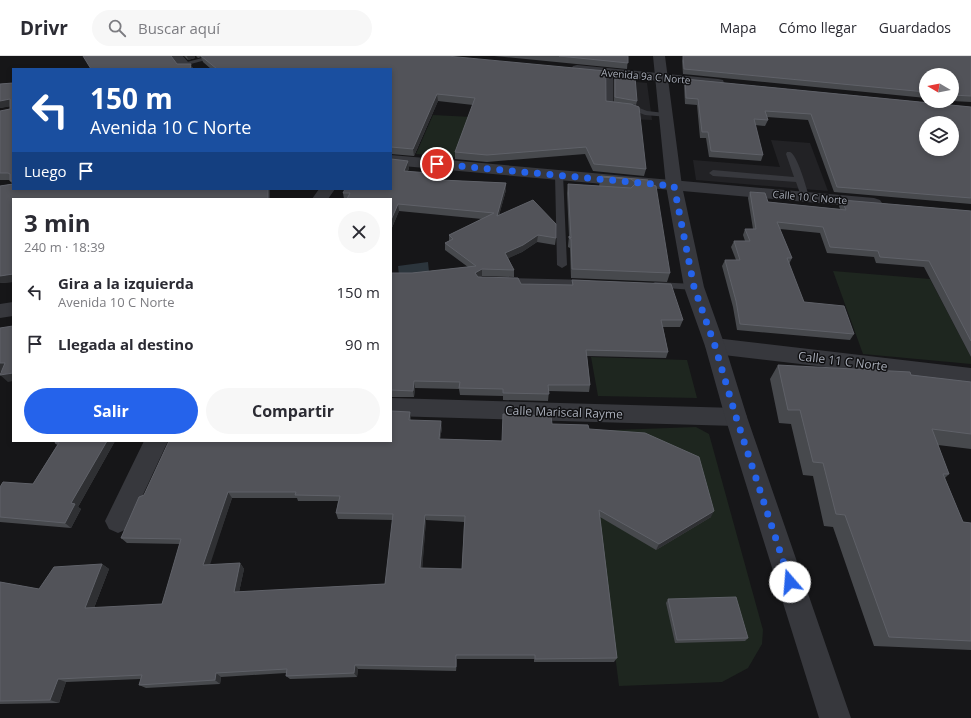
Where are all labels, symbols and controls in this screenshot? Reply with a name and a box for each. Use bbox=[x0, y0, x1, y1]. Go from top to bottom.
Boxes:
search box bbox=[92, 10, 372, 46]
text: Drivr bbox=[20, 15, 68, 41]
icon: search bbox=[106, 17, 128, 39]
text: Buscar aquí bbox=[138, 18, 220, 38]
text: Mapa bbox=[720, 18, 756, 37]
text: Cómo llegar bbox=[778, 18, 857, 37]
text: Guardados bbox=[879, 18, 951, 37]
street label: Avenida 9a C Norte bbox=[601, 65, 692, 87]
north arrow bbox=[919, 68, 959, 108]
map controls bbox=[919, 68, 959, 156]
text: 150 m bbox=[90, 79, 173, 117]
icon: left bbox=[24, 84, 76, 136]
text: Avenida 10 C Norte bbox=[90, 115, 251, 139]
button: layers bbox=[919, 116, 959, 156]
pin bbox=[420, 147, 454, 181]
icon: arrive bbox=[426, 153, 448, 175]
icon: arrive bbox=[75, 160, 97, 182]
text: Luego bbox=[24, 161, 67, 181]
street label: Calle 10 C Norte bbox=[772, 187, 848, 207]
text: 3 min bbox=[24, 206, 91, 239]
button: close bbox=[338, 211, 380, 253]
text: 240 m · 18:39 bbox=[24, 238, 105, 256]
text: Gira a la izquierda bbox=[58, 273, 194, 293]
icon: left bbox=[24, 281, 46, 303]
text: 150 m bbox=[336, 282, 380, 302]
text: Avenida 10 C Norte bbox=[58, 293, 175, 311]
icon: arrive bbox=[24, 333, 46, 355]
text: Llegada al destino bbox=[58, 334, 193, 354]
text: 90 m bbox=[345, 334, 380, 354]
street label: Calle 11 C Norte bbox=[797, 347, 889, 375]
button: Salir bbox=[24, 388, 198, 434]
button: Compartir bbox=[206, 388, 380, 434]
street label: Calle Mariscal Rayme bbox=[505, 401, 623, 423]
position arrow bbox=[769, 561, 811, 603]

